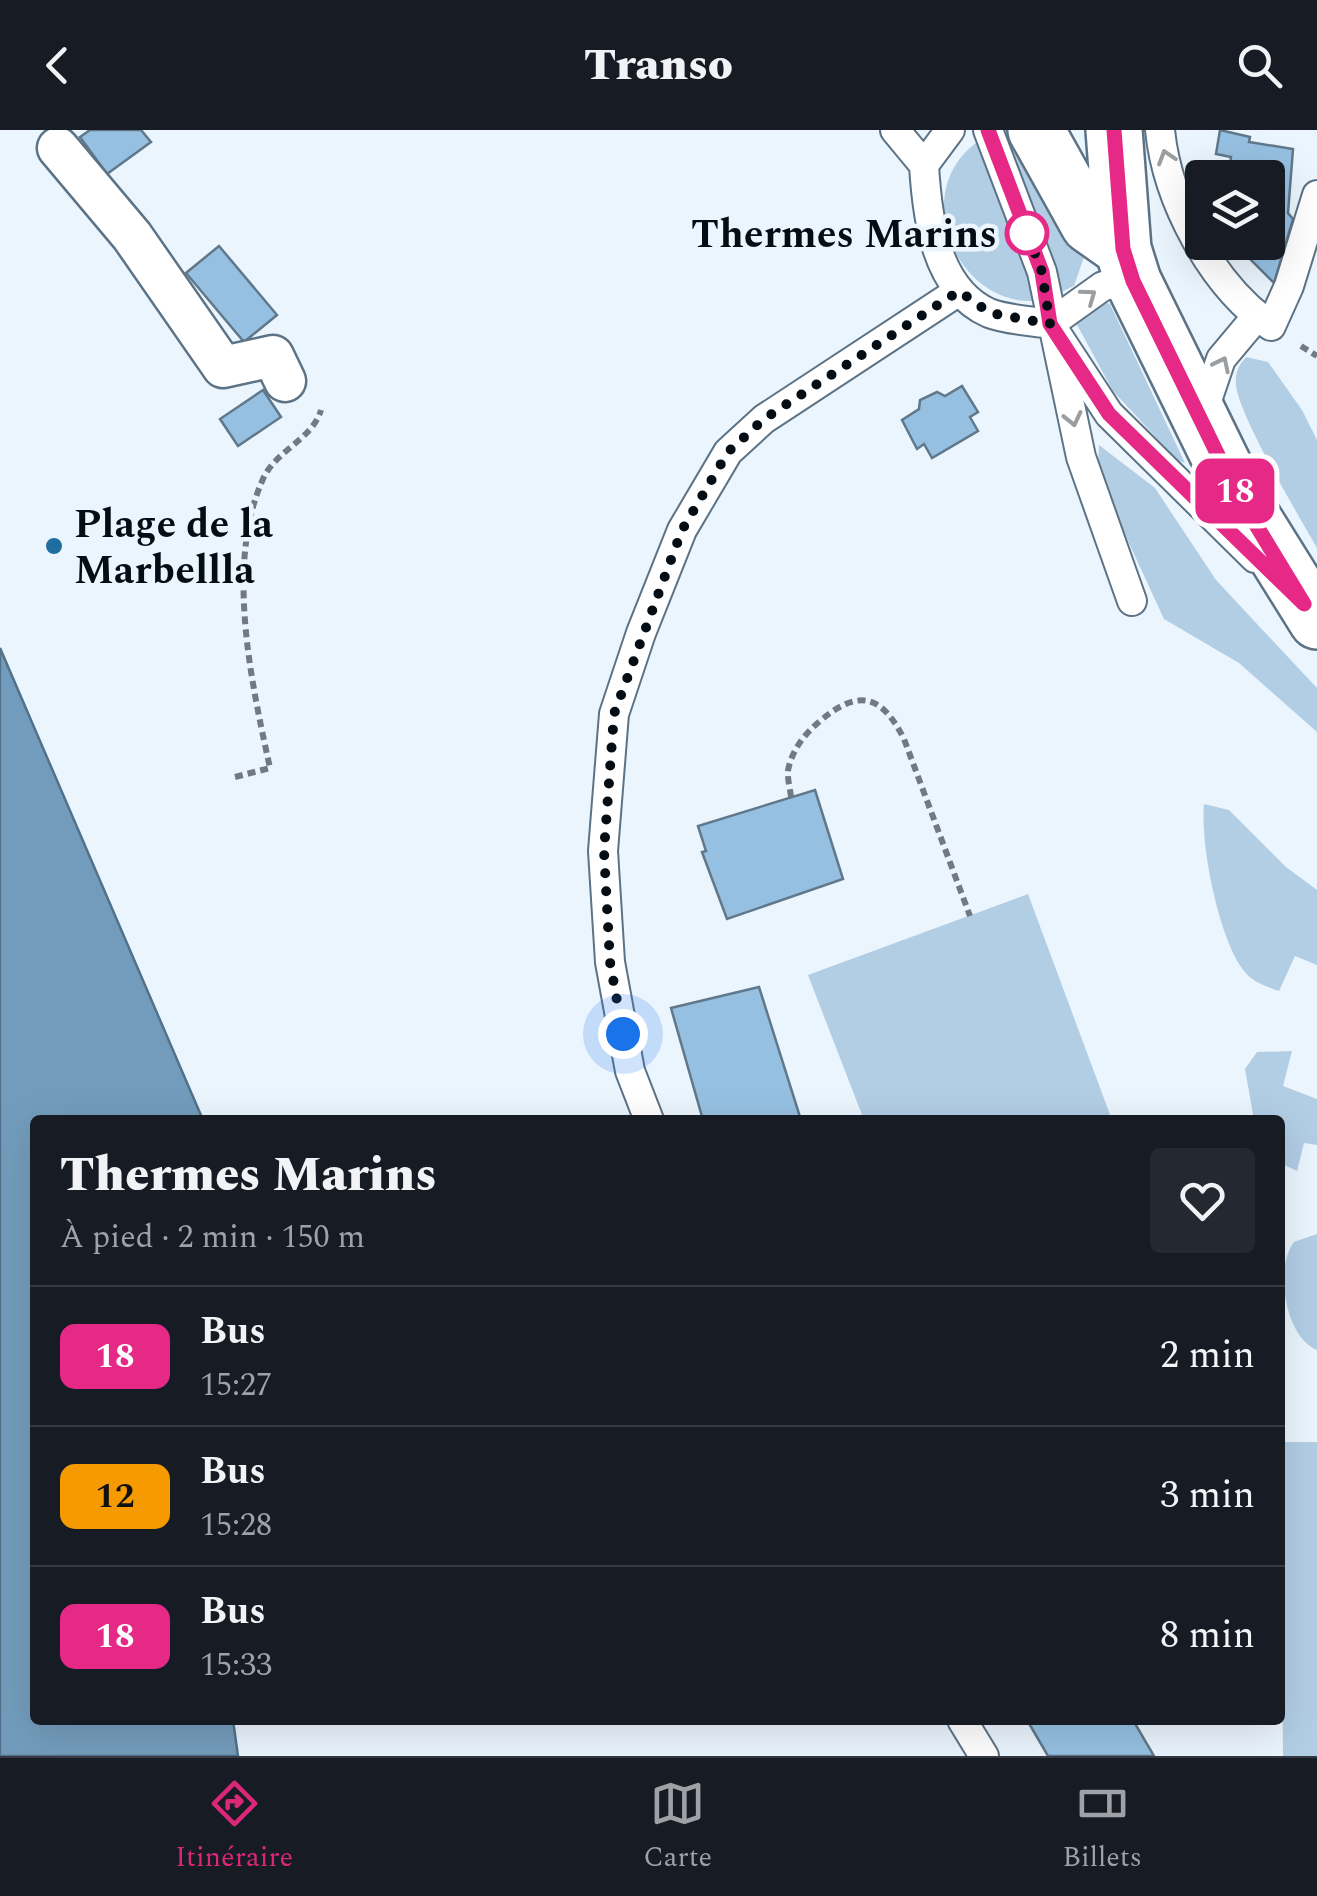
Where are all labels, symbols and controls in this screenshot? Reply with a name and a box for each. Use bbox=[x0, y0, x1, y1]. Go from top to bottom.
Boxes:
text: Transo bbox=[584, 31, 733, 100]
icon: back bbox=[30, 38, 85, 93]
icon: search bbox=[1232, 38, 1287, 93]
one-way arrow bbox=[1157, 150, 1178, 167]
map controls bbox=[1185, 160, 1285, 260]
button: layers bbox=[1185, 160, 1285, 260]
place label: Thermes Marins bbox=[691, 205, 997, 266]
marker: Thermes Marins bbox=[1006, 212, 1048, 254]
one-way arrow bbox=[1078, 291, 1096, 308]
one-way arrow bbox=[1210, 356, 1230, 374]
one-way arrow bbox=[1061, 410, 1082, 427]
line badge: 18 bbox=[1190, 458, 1280, 524]
text: 18 bbox=[1215, 465, 1255, 518]
place label: Plage de la Marbellla bbox=[74, 495, 273, 602]
marker: Plage de la Marbellla bbox=[43, 535, 65, 557]
your location bbox=[598, 1009, 648, 1059]
text: Thermes Marins bbox=[60, 1139, 437, 1212]
button: heart bbox=[1150, 1148, 1255, 1253]
text: À pied · 2 min · 150 m bbox=[60, 1213, 365, 1262]
text: Bus bbox=[200, 1303, 266, 1361]
text: 2 min bbox=[1160, 1327, 1255, 1385]
text: 18 bbox=[95, 1330, 135, 1383]
text: 15:27 bbox=[200, 1361, 272, 1410]
text: Bus bbox=[200, 1443, 266, 1501]
text: 3 min bbox=[1160, 1467, 1255, 1525]
text: 12 bbox=[95, 1470, 135, 1523]
text: 15:28 bbox=[200, 1501, 272, 1550]
text: Bus bbox=[200, 1583, 266, 1641]
text: 8 min bbox=[1160, 1607, 1255, 1665]
text: 18 bbox=[95, 1610, 135, 1663]
text: 15:33 bbox=[200, 1641, 272, 1690]
tab: Itinéraire bbox=[175, 1776, 293, 1879]
tab: Carte bbox=[644, 1776, 712, 1879]
tab: Billets bbox=[1063, 1776, 1142, 1879]

